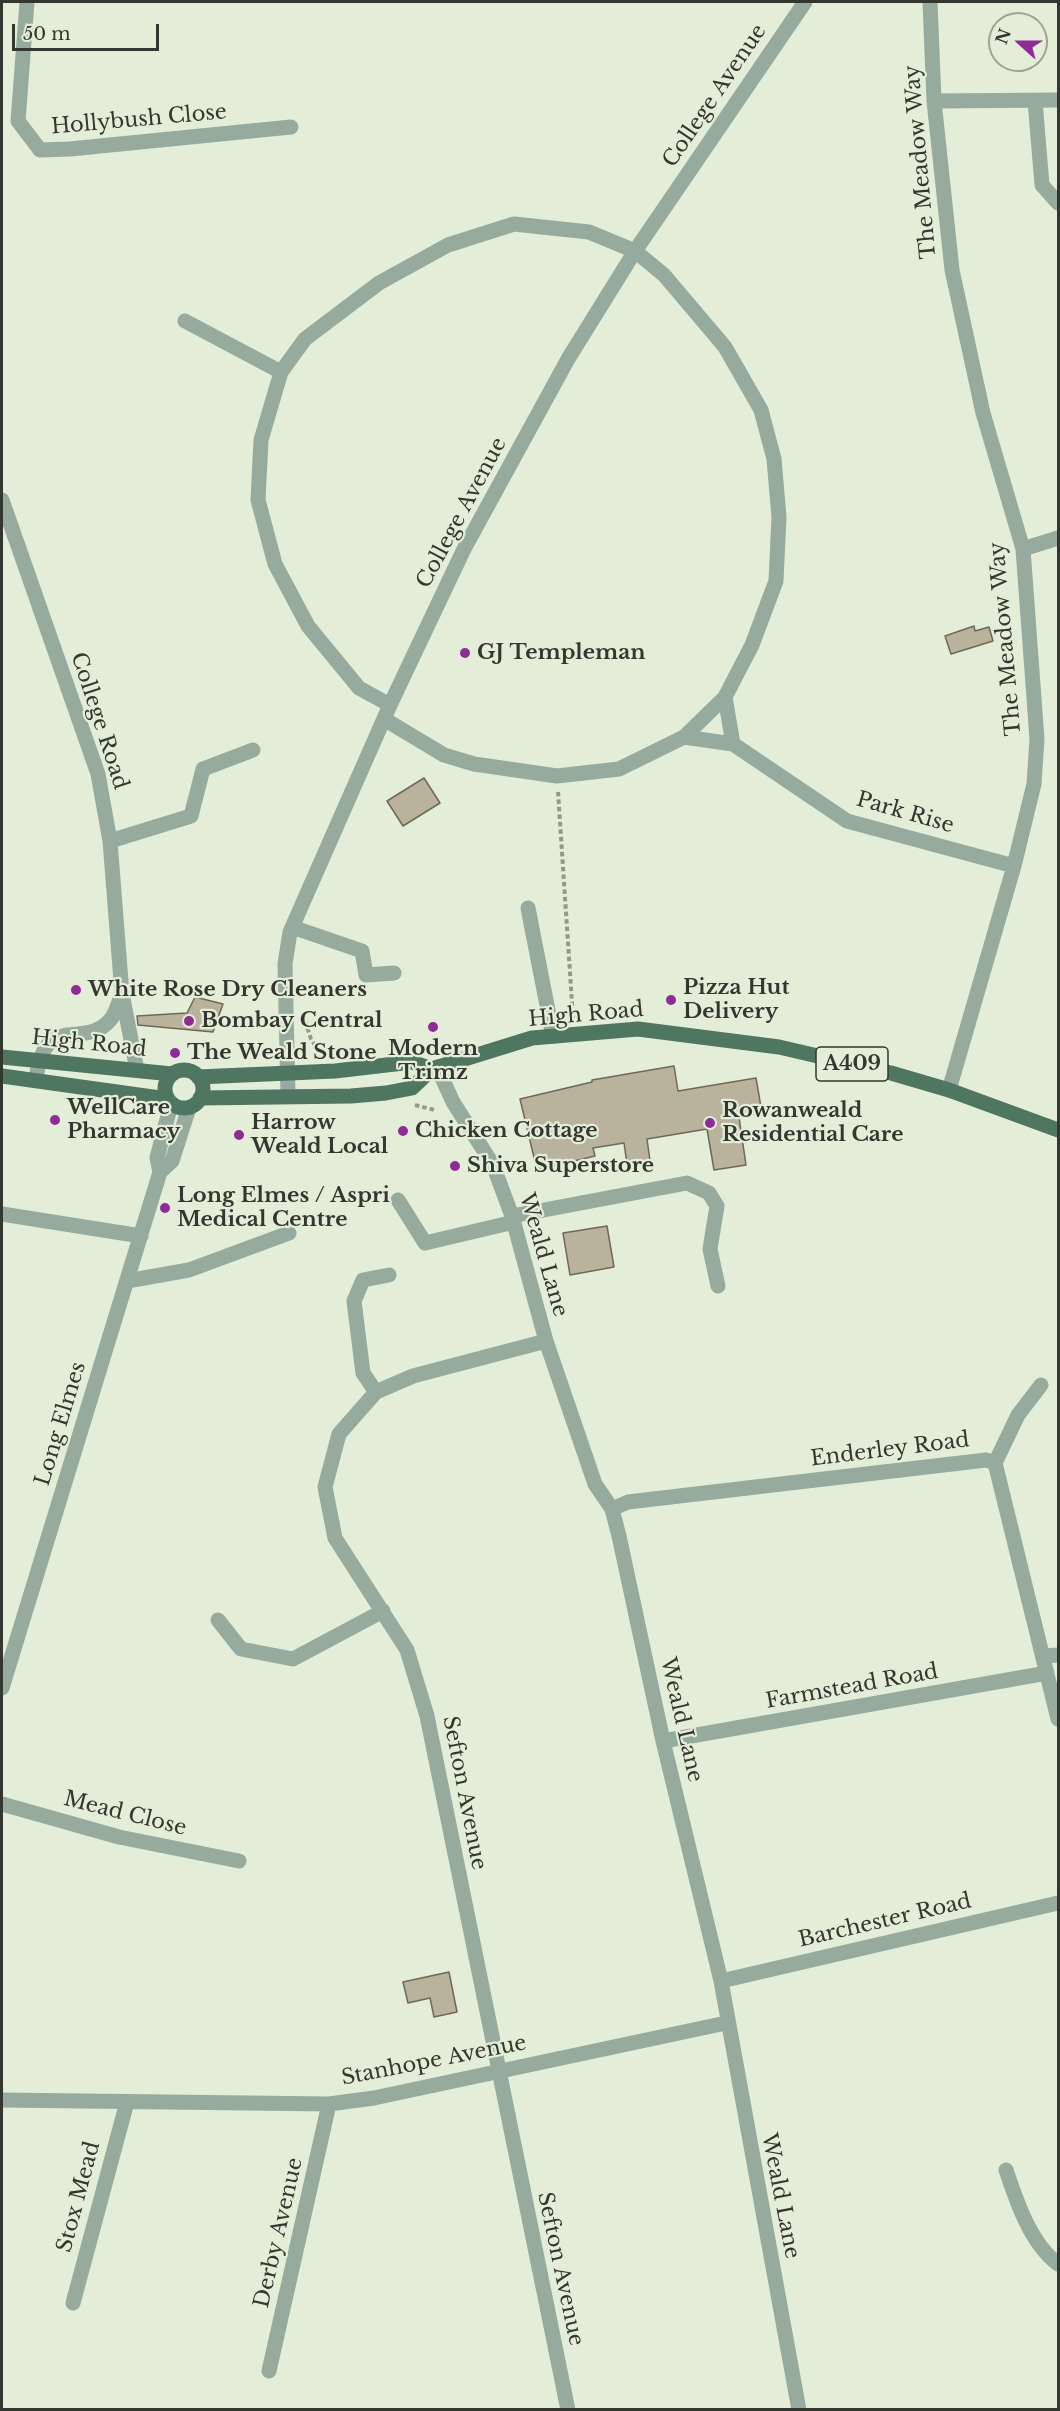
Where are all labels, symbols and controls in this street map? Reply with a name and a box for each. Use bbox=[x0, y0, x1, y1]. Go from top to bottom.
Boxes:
scale bar bbox=[15, 12, 162, 50]
north arrow bbox=[988, 12, 1048, 72]
street label: College Avenue bbox=[658, 20, 772, 172]
text: 50 m bbox=[23, 23, 71, 45]
text: N bbox=[991, 26, 1015, 47]
street label: The Meadow Way bbox=[900, 64, 942, 260]
street label: Hollybush Close bbox=[50, 100, 228, 140]
street label: College Avenue bbox=[412, 433, 512, 593]
street label: The Meadow Way bbox=[985, 541, 1027, 737]
place label: GJ Templeman bbox=[477, 640, 646, 666]
marker: GJ Templeman bbox=[458, 646, 472, 660]
street label: College Road bbox=[65, 649, 133, 793]
street label: Park Rise bbox=[853, 787, 957, 839]
place label: Pizza Hut Delivery bbox=[683, 975, 789, 1025]
place label: White Rose Dry Cleaners bbox=[88, 977, 367, 1003]
marker: White Rose Dry Cleaners bbox=[69, 983, 83, 997]
marker: Pizza Hut Delivery bbox=[664, 993, 678, 1007]
street label: High Road bbox=[527, 997, 645, 1033]
place label: Bombay Central bbox=[201, 1008, 383, 1034]
marker: Bombay Central bbox=[182, 1014, 196, 1028]
marker: Modern Trimz bbox=[426, 1020, 440, 1034]
street label: High Road bbox=[30, 1025, 148, 1063]
place label: Modern Trimz bbox=[388, 1036, 478, 1086]
place label: The Weald Stone bbox=[187, 1040, 377, 1066]
marker: The Weald Stone bbox=[168, 1046, 182, 1060]
road number: A409 bbox=[816, 1047, 888, 1081]
place label: WellCare Pharmacy bbox=[67, 1095, 180, 1145]
place label: Rowanweald Residential Care bbox=[722, 1098, 903, 1148]
place label: Harrow Weald Local bbox=[251, 1110, 388, 1160]
marker: WellCare Pharmacy bbox=[48, 1113, 62, 1127]
marker: Rowanweald Residential Care bbox=[703, 1116, 717, 1130]
place label: Chicken Cottage bbox=[415, 1118, 597, 1144]
marker: Chicken Cottage bbox=[396, 1124, 410, 1138]
marker: Harrow Weald Local bbox=[232, 1128, 246, 1142]
place label: Shiva Superstore bbox=[467, 1153, 654, 1179]
marker: Shiva Superstore bbox=[448, 1159, 462, 1173]
place label: Long Elmes / Aspri Medical Centre bbox=[177, 1183, 390, 1233]
street label: Weald Lane bbox=[513, 1190, 573, 1320]
marker: Long Elmes / Aspri Medical Centre bbox=[158, 1201, 172, 1215]
street label: Long Elmes bbox=[30, 1359, 92, 1489]
street label: Enderley Road bbox=[809, 1428, 971, 1472]
street label: Weald Lane bbox=[654, 1655, 708, 1785]
street label: Farmstead Road bbox=[764, 1659, 940, 1715]
street label: Sefton Avenue bbox=[437, 1714, 491, 1872]
street label: Mead Close bbox=[61, 1787, 189, 1841]
street label: Barchester Road bbox=[796, 1889, 974, 1953]
street label: Stanhope Avenue bbox=[339, 2031, 529, 2091]
street label: Weald Lane bbox=[755, 2131, 805, 2261]
street label: Stox Mead bbox=[52, 2139, 106, 2255]
street label: Derby Avenue bbox=[249, 2155, 309, 2311]
street label: Sefton Avenue bbox=[531, 2190, 589, 2348]

